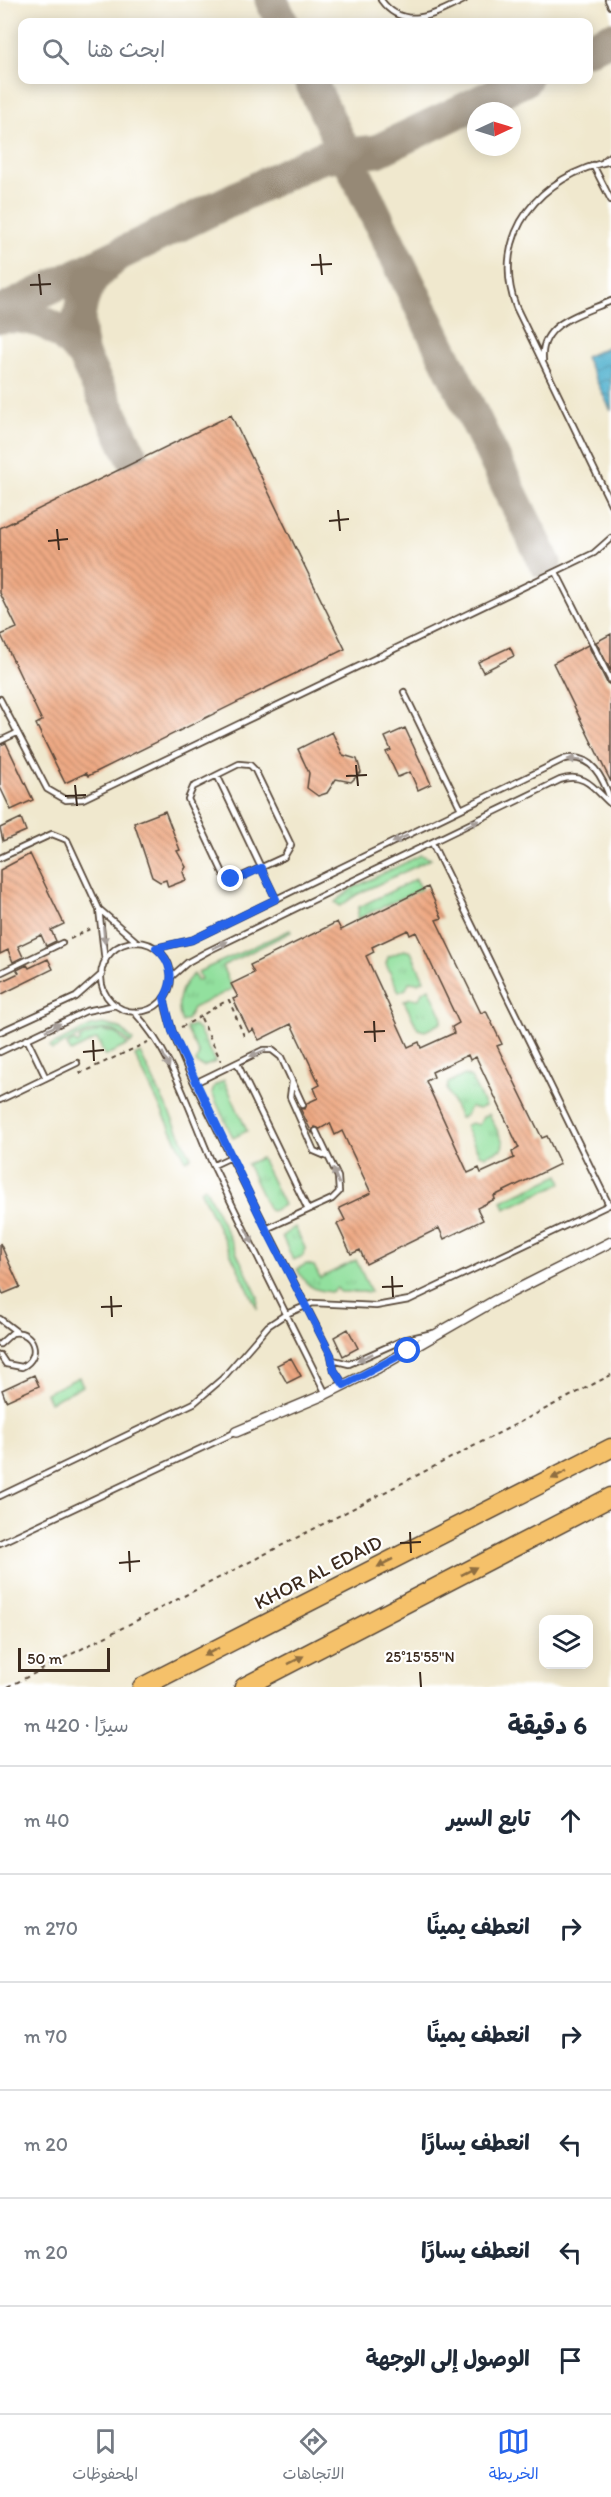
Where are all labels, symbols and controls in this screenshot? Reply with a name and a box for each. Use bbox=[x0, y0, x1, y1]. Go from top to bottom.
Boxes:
search box bbox=[18, 18, 593, 84]
icon: search bbox=[39, 35, 72, 68]
text: ابحث هنا bbox=[87, 36, 166, 63]
north arrow bbox=[467, 102, 521, 156]
one-way arrow bbox=[566, 755, 585, 765]
one-way arrow bbox=[463, 819, 480, 828]
one-way arrow bbox=[391, 834, 408, 844]
route end bbox=[217, 865, 243, 891]
one-way arrow bbox=[99, 926, 108, 945]
one-way arrow bbox=[211, 940, 228, 950]
one-way arrow bbox=[44, 1022, 61, 1031]
one-way arrow bbox=[249, 1048, 267, 1058]
one-way arrow bbox=[162, 1051, 171, 1068]
one-way arrow bbox=[331, 1166, 341, 1184]
one-way arrow bbox=[244, 1228, 253, 1245]
route start bbox=[394, 1337, 420, 1363]
one-way arrow bbox=[355, 1352, 373, 1362]
one-way arrow bbox=[550, 1470, 567, 1480]
street label: KHOR AL EDAID bbox=[250, 1529, 386, 1615]
one-way arrow bbox=[376, 1558, 394, 1568]
one-way arrow bbox=[461, 1566, 478, 1575]
map controls bbox=[539, 1615, 593, 1669]
button: layers bbox=[539, 1615, 593, 1669]
scale bar bbox=[18, 1645, 110, 1672]
one-way arrow bbox=[203, 1647, 220, 1657]
text: 25°15'55"N bbox=[385, 1648, 455, 1666]
text: 50 m bbox=[27, 1649, 62, 1668]
one-way arrow bbox=[288, 1655, 305, 1665]
text: 6 دقيقة bbox=[507, 1709, 587, 1741]
text: سيرًا · 420 m bbox=[24, 1713, 129, 1737]
icon: ahead bbox=[554, 1804, 587, 1837]
text: تابع السير bbox=[447, 1805, 530, 1832]
text: 40 m bbox=[24, 1808, 70, 1832]
icon: right bbox=[554, 1912, 587, 1945]
text: انعطف يمينًا bbox=[427, 1913, 530, 1940]
text: 270 m bbox=[24, 1916, 78, 1940]
icon: right bbox=[554, 2020, 587, 2053]
text: انعطف يمينًا bbox=[427, 2021, 530, 2048]
text: 70 m bbox=[24, 2024, 68, 2048]
icon: left bbox=[554, 2128, 587, 2161]
text: انعطف يسارًا bbox=[421, 2129, 530, 2156]
text: 20 m bbox=[24, 2132, 68, 2156]
icon: left bbox=[554, 2236, 587, 2269]
text: انعطف يسارًا bbox=[421, 2237, 530, 2264]
text: 20 m bbox=[24, 2240, 68, 2264]
icon: arrive bbox=[554, 2344, 587, 2377]
text: الوصول إلى الوجهة bbox=[365, 2345, 530, 2372]
tab: المحفوظات bbox=[72, 2425, 138, 2488]
tab: الاتجاهات bbox=[283, 2425, 344, 2488]
tab: الخريطة bbox=[489, 2425, 539, 2488]

